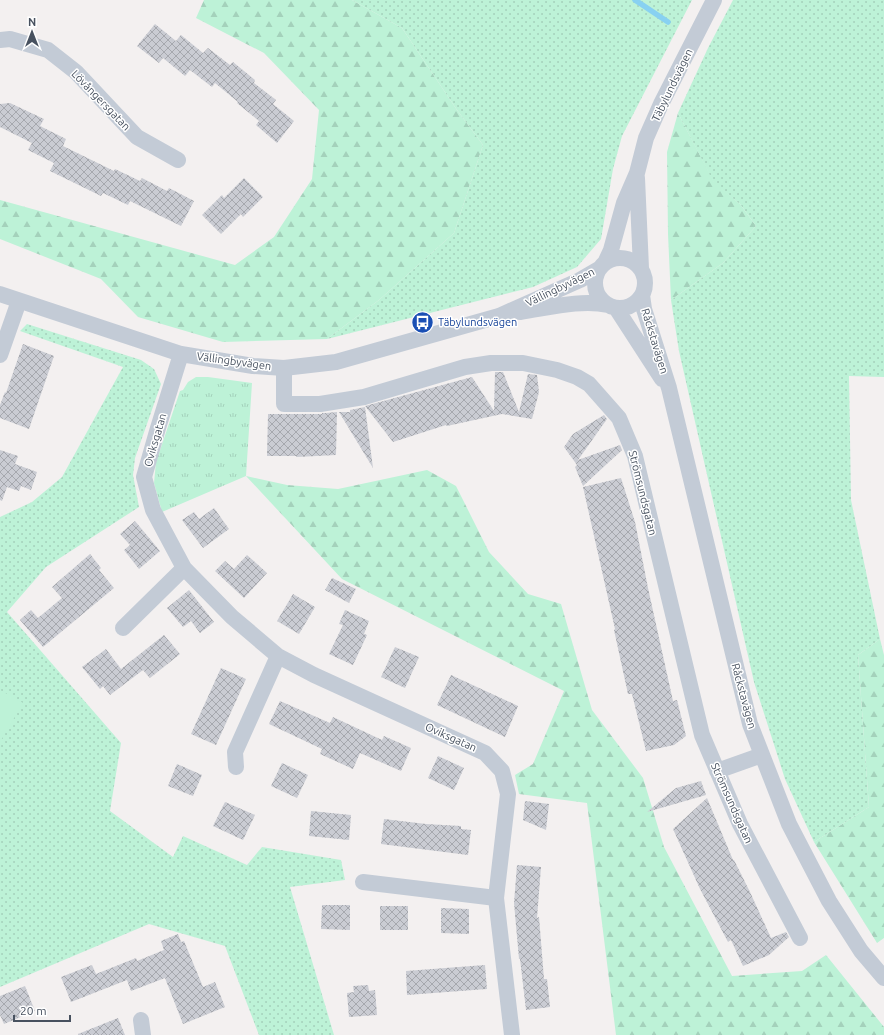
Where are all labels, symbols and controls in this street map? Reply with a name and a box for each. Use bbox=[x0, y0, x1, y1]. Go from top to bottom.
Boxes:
north arrow bbox=[12, 12, 52, 52]
text: N bbox=[28, 16, 36, 28]
street label: Täbylundsvägen bbox=[649, 47, 695, 123]
street label: Lövångersgatan bbox=[69, 67, 133, 133]
street label: Vällingbyvägen bbox=[524, 265, 596, 309]
street label: Råckstavägen bbox=[639, 307, 671, 375]
bus stop icon: Täbylundsvägen bbox=[409, 309, 435, 335]
place label: Täbylundsvägen bbox=[438, 316, 517, 328]
street label: Vällingbyvägen bbox=[196, 350, 272, 372]
street label: Oviksgatan bbox=[142, 412, 168, 468]
street label: Strömsundsgatan bbox=[627, 449, 659, 537]
street label: Råckstavägen bbox=[729, 662, 759, 730]
street label: Oviksgatan bbox=[423, 720, 479, 754]
street label: Strömsundsgatan bbox=[709, 761, 755, 845]
scale bar bbox=[14, 997, 70, 1023]
text: 20 m bbox=[20, 1004, 47, 1017]

